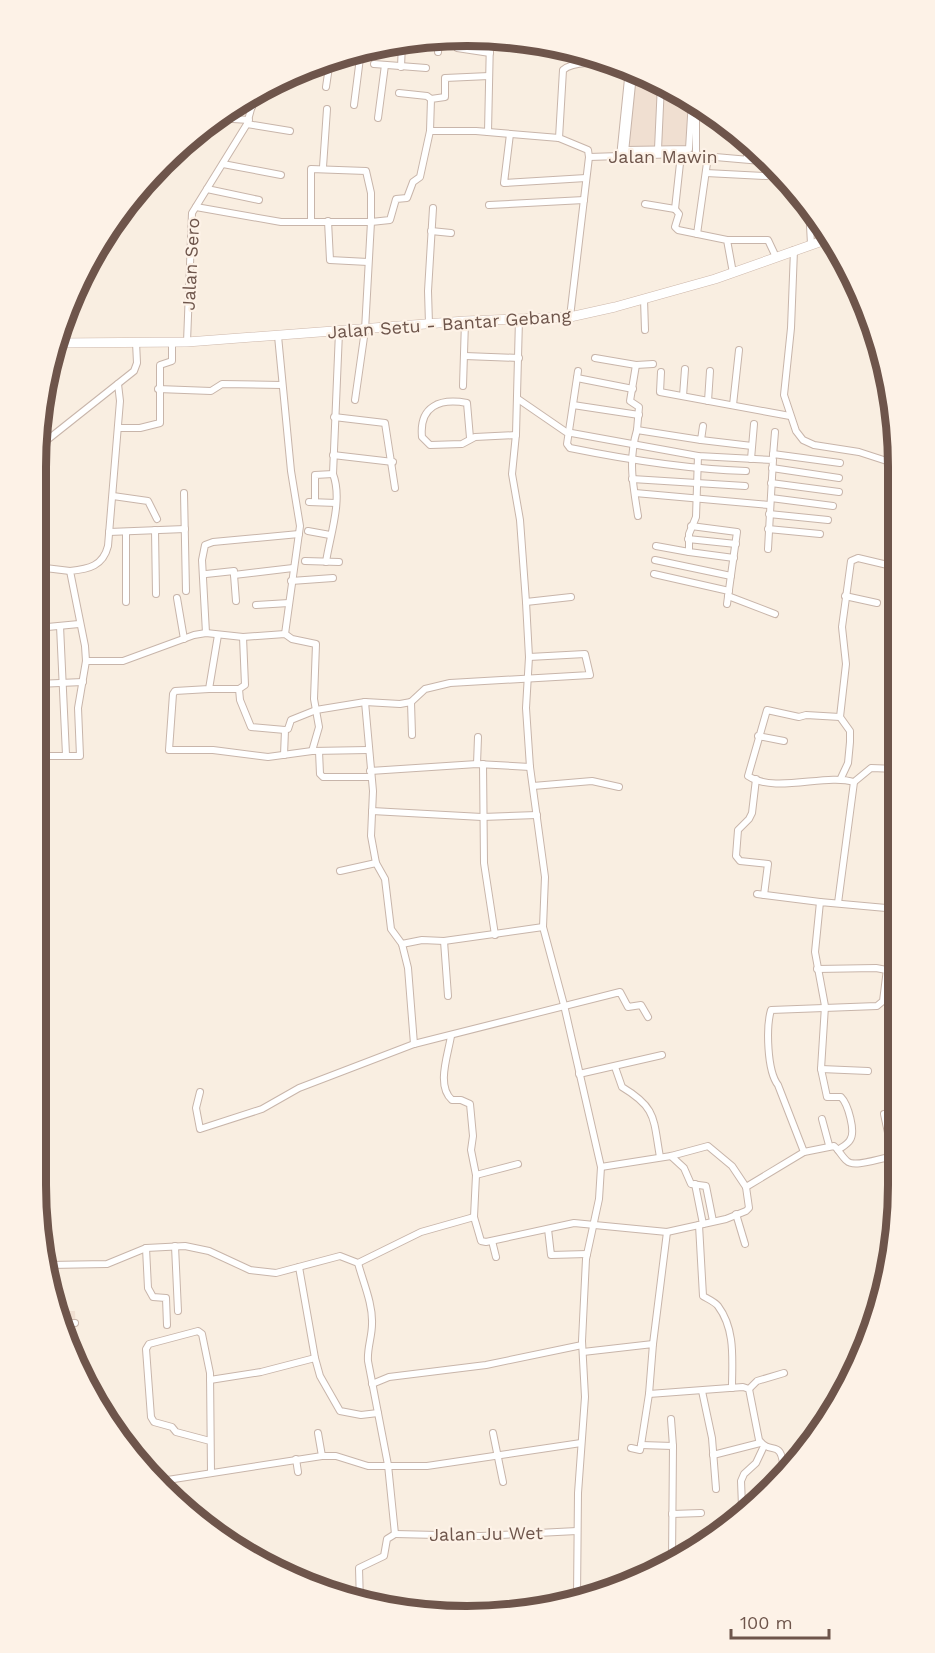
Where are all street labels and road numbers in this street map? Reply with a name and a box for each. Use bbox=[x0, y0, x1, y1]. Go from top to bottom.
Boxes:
street label: Jalan Mawin bbox=[608, 146, 718, 167]
street label: Jalan Sero bbox=[178, 217, 203, 311]
street label: Jalan Setu - Bantar Gebang bbox=[326, 304, 572, 342]
street label: Jalan Ju Wet bbox=[429, 1522, 544, 1545]

